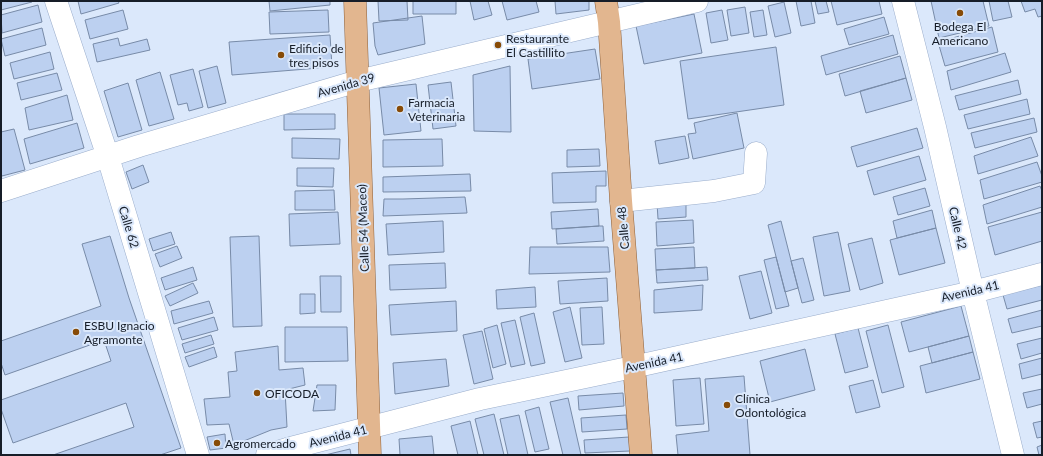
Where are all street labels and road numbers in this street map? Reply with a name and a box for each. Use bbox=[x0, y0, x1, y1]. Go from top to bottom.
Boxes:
street label: Avenida 39 bbox=[315, 70, 377, 100]
street label: Calle 54 (Maceo) bbox=[354, 184, 372, 272]
street label: Calle 62 bbox=[116, 204, 142, 250]
street label: Calle 42 bbox=[946, 205, 970, 251]
street label: Calle 48 bbox=[614, 206, 632, 250]
street label: Avenida 41 bbox=[939, 277, 1001, 305]
street label: Avenida 41 bbox=[623, 348, 685, 375]
street label: Avenida 41 bbox=[307, 422, 369, 450]

